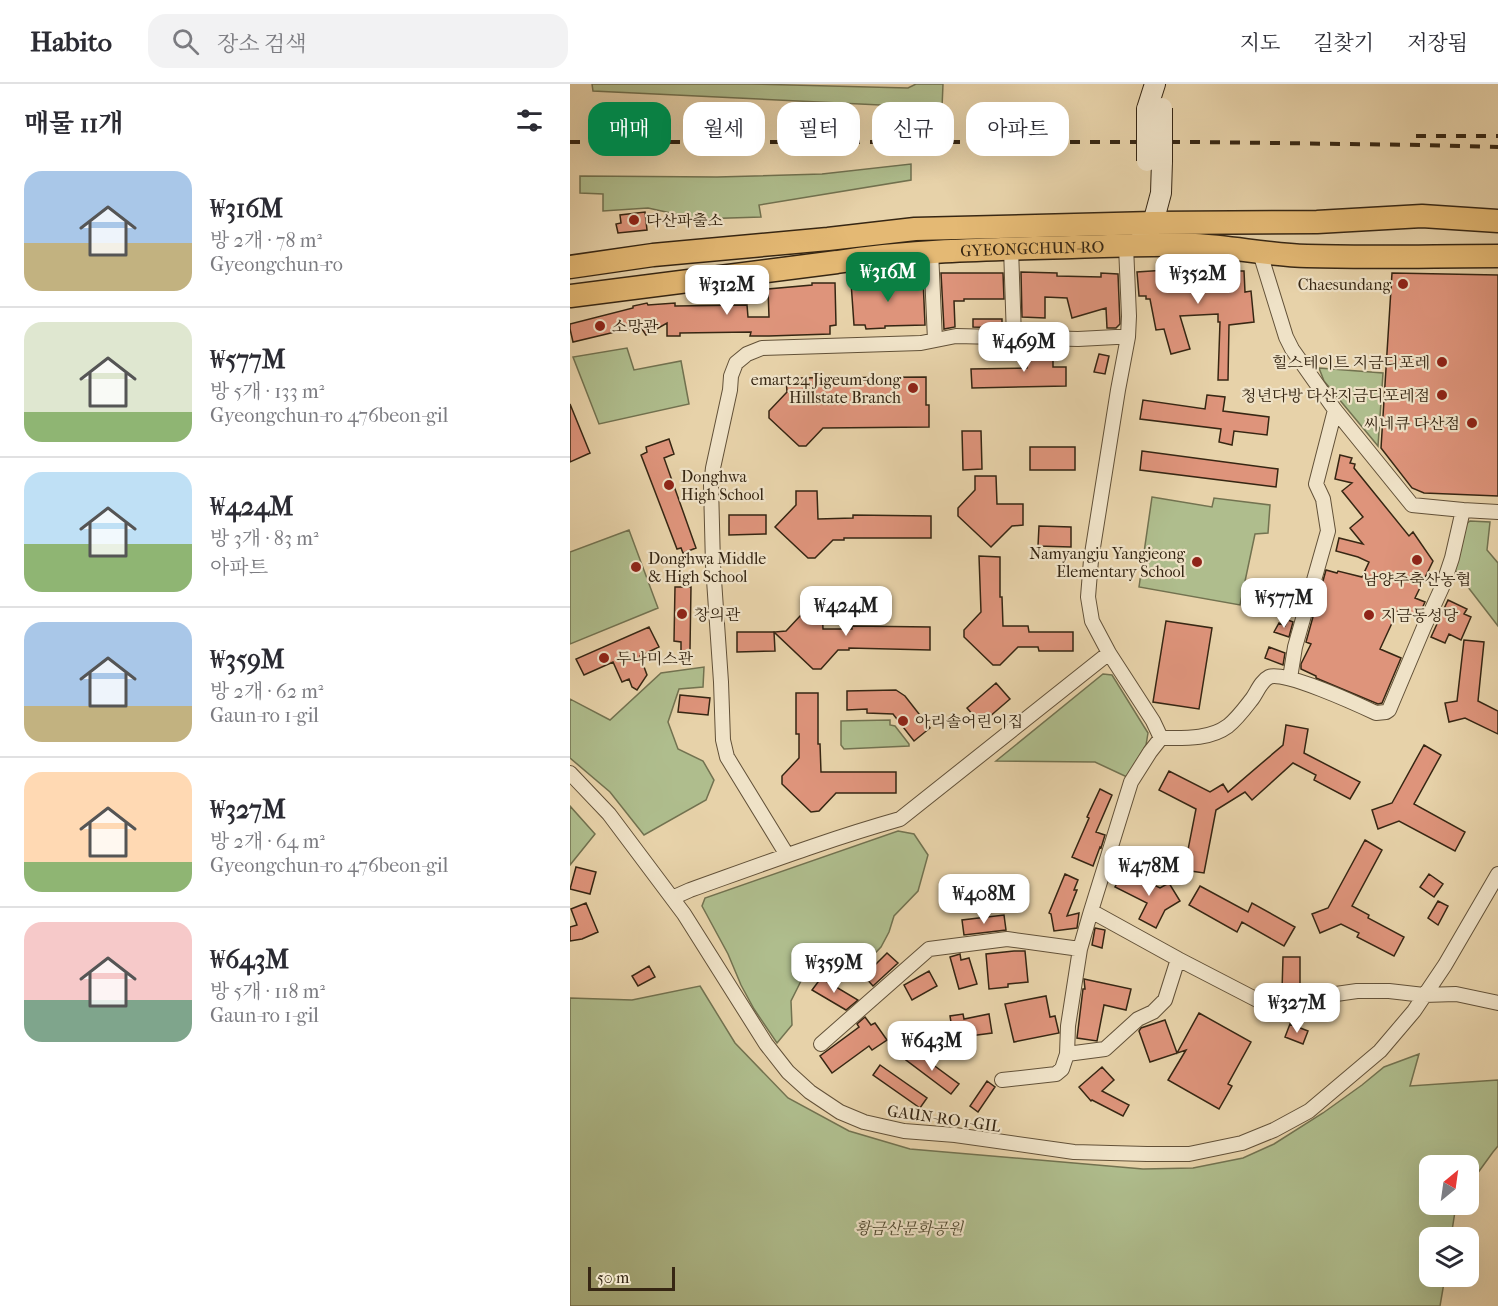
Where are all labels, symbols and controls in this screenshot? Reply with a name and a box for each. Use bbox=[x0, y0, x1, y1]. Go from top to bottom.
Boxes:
search box bbox=[148, 14, 568, 68]
text: Habito bbox=[30, 25, 112, 58]
icon: search bbox=[169, 25, 202, 58]
text: 장소 검색 bbox=[217, 31, 307, 57]
text: 지도 bbox=[1240, 31, 1280, 55]
text: 길찾기 bbox=[1313, 31, 1374, 55]
text: 저장됨 bbox=[1407, 31, 1468, 55]
chip: 매매 bbox=[588, 102, 671, 156]
chip: 월세 bbox=[683, 102, 765, 156]
chip: 필터 bbox=[777, 102, 860, 156]
chip: 신규 bbox=[872, 102, 954, 156]
chip: 아파트 bbox=[966, 102, 1069, 156]
icon: filters bbox=[513, 104, 546, 137]
text: 매물 11개 bbox=[24, 108, 123, 139]
text: ₩316M bbox=[210, 193, 283, 224]
icon: home bbox=[72, 195, 144, 267]
place label: 다산파출소 bbox=[646, 211, 723, 230]
marker: 다산파출소 bbox=[627, 213, 641, 227]
text: 방 2개 · 78 m² bbox=[210, 229, 322, 252]
street label: GYEONGCHUN-RO bbox=[960, 237, 1104, 260]
pin: ₩316M bbox=[846, 252, 930, 303]
text: Gyeongchun-ro bbox=[210, 253, 343, 276]
pin: ₩352M bbox=[1156, 254, 1240, 305]
text: ₩316M bbox=[860, 260, 916, 283]
text: ₩352M bbox=[1169, 262, 1227, 285]
pin: ₩312M bbox=[685, 265, 769, 316]
text: ₩312M bbox=[699, 273, 755, 296]
place label: Chaesundang bbox=[1298, 275, 1391, 294]
marker: Chaesundang bbox=[1396, 277, 1410, 291]
place label: 소망관 bbox=[612, 317, 659, 336]
marker: 소망관 bbox=[593, 319, 607, 333]
pin: ₩469M bbox=[982, 322, 1066, 373]
text: ₩469M bbox=[992, 330, 1056, 353]
text: ₩577M bbox=[210, 344, 285, 375]
icon: home bbox=[72, 346, 144, 418]
place label: 힐스테이트 지금디포레 bbox=[1272, 353, 1430, 372]
marker: 힐스테이트 지금디포레 bbox=[1435, 355, 1449, 369]
place label: emart24 Jigeum-dong Hillstate Branch bbox=[751, 370, 901, 407]
text: 방 5개 · 133 m² bbox=[210, 380, 324, 403]
marker: emart24 Jigeum-dong Hillstate Branch bbox=[906, 381, 920, 395]
place label: 청년다방 다산지금디포레점 bbox=[1241, 386, 1430, 405]
marker: 청년다방 다산지금디포레점 bbox=[1435, 388, 1449, 402]
text: Gyeongchun-ro 476beon-gil bbox=[210, 404, 448, 427]
place label: 씨네큐 다산점 bbox=[1364, 414, 1460, 433]
marker: 씨네큐 다산점 bbox=[1465, 416, 1479, 430]
place label: Donghwa High School bbox=[681, 467, 765, 504]
marker: Donghwa High School bbox=[662, 478, 676, 492]
text: ₩424M bbox=[210, 491, 293, 522]
icon: home bbox=[72, 496, 144, 568]
text: 방 3개 · 83 m² bbox=[210, 527, 319, 550]
place label: Namyangju Yangjeong Elementary School bbox=[1029, 544, 1186, 581]
place label: Donghwa Middle & High School bbox=[648, 549, 766, 586]
marker: 남양주축산농협 bbox=[1410, 553, 1424, 567]
marker: Namyangju Yangjeong Elementary School bbox=[1190, 555, 1204, 569]
text: 아파트 bbox=[210, 556, 268, 579]
marker: Donghwa Middle & High School bbox=[629, 560, 643, 574]
place label: 남양주축산농협 bbox=[1363, 570, 1471, 589]
pin: ₩577M bbox=[1242, 578, 1326, 629]
pin: ₩424M bbox=[804, 586, 888, 637]
text: ₩577M bbox=[1255, 586, 1313, 609]
text: ₩424M bbox=[814, 594, 878, 617]
place label: 창의관 bbox=[694, 605, 741, 624]
place label: 지금동성당 bbox=[1381, 606, 1459, 625]
marker: 창의관 bbox=[675, 607, 689, 621]
marker: 지금동성당 bbox=[1362, 608, 1376, 622]
text: ₩359M bbox=[210, 644, 285, 675]
icon: home bbox=[72, 646, 144, 718]
place label: 두나미스관 bbox=[616, 649, 694, 668]
marker: 두나미스관 bbox=[597, 651, 611, 665]
text: 방 2개 · 62 m² bbox=[210, 680, 324, 703]
text: Gaun-ro 1-gil bbox=[210, 704, 319, 727]
place label: 아리솔어린이집 bbox=[915, 712, 1023, 731]
marker: 아리솔어린이집 bbox=[896, 714, 910, 728]
text: ₩327M bbox=[210, 794, 286, 825]
icon: home bbox=[72, 796, 144, 868]
text: 방 2개 · 64 m² bbox=[210, 830, 325, 853]
pin: ₩478M bbox=[1107, 846, 1191, 897]
text: Gyeongchun-ro 476beon-gil bbox=[210, 854, 448, 877]
text: ₩478M bbox=[1118, 854, 1180, 877]
pin: ₩408M bbox=[942, 874, 1026, 925]
text: ₩408M bbox=[953, 882, 1015, 905]
pin: ₩359M bbox=[792, 943, 876, 994]
text: ₩643M bbox=[210, 944, 289, 975]
icon: home bbox=[72, 946, 144, 1018]
text: ₩359M bbox=[805, 951, 863, 974]
text: 방 5개 · 118 m² bbox=[210, 980, 325, 1003]
pin: ₩327M bbox=[1255, 983, 1339, 1034]
text: ₩327M bbox=[1268, 991, 1326, 1014]
text: Gaun-ro 1-gil bbox=[210, 1004, 319, 1027]
pin: ₩643M bbox=[890, 1021, 974, 1072]
text: ₩643M bbox=[902, 1029, 962, 1052]
street label: GAUN-RO 1-GIL bbox=[886, 1101, 1002, 1136]
north arrow bbox=[1419, 1155, 1479, 1215]
map controls bbox=[1419, 1155, 1479, 1287]
park label: 황금산문화공원 bbox=[855, 1219, 965, 1238]
button: layers bbox=[1419, 1227, 1479, 1287]
scale bar bbox=[588, 1264, 675, 1292]
text: 50 m bbox=[597, 1268, 629, 1287]

